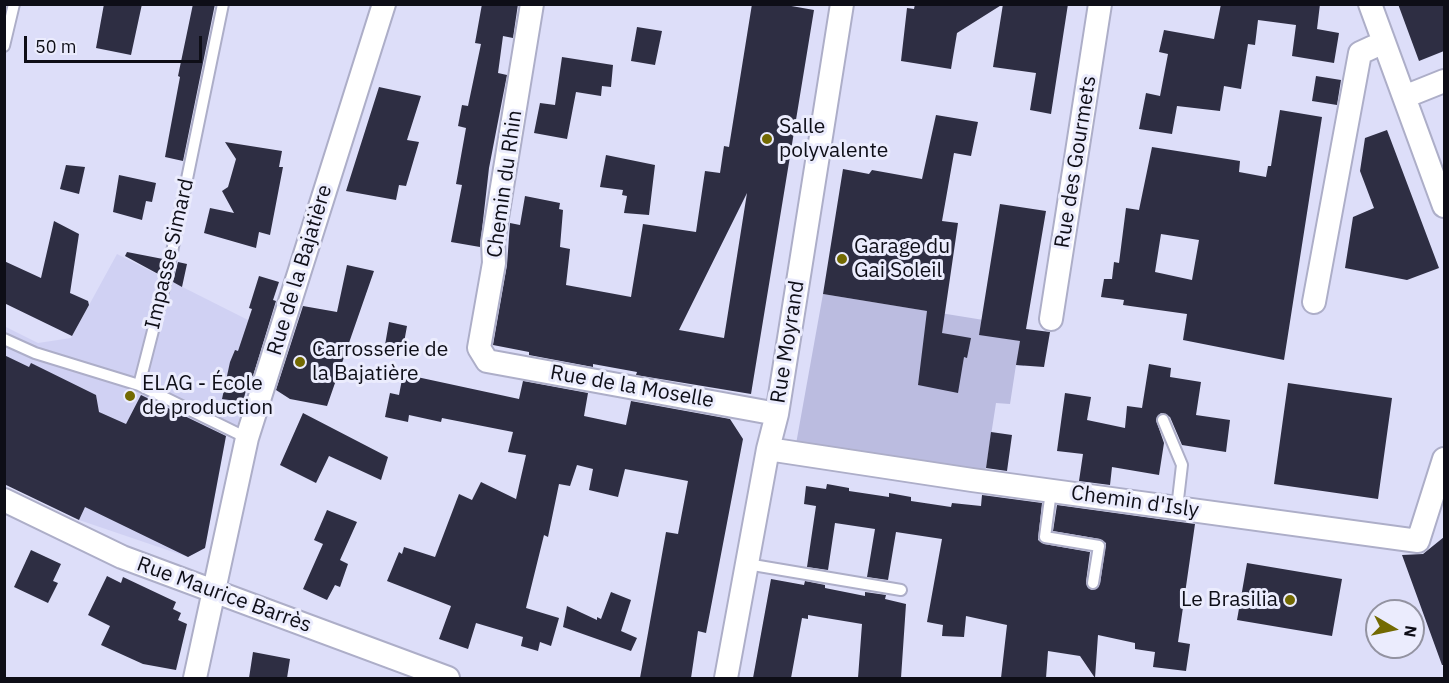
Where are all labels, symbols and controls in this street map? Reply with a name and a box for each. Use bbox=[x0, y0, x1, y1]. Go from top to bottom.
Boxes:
scale bar bbox=[27, 24, 206, 62]
text: 50 m bbox=[35, 35, 77, 58]
street label: Rue des Gourmets bbox=[1050, 74, 1102, 250]
street label: Chemin du Rhin bbox=[482, 109, 528, 259]
place label: Salle polyvalente bbox=[779, 114, 888, 164]
marker: Salle polyvalente bbox=[760, 132, 774, 146]
street label: Impasse Simard bbox=[140, 176, 200, 332]
street label: Rue de la Bajatière bbox=[262, 182, 338, 358]
place label: Garage du Gai Soleil bbox=[854, 234, 950, 284]
marker: Garage du Gai Soleil bbox=[835, 252, 849, 266]
street label: Rue Moyrand bbox=[766, 279, 810, 405]
place label: Carrosserie de la Bajatière bbox=[312, 337, 448, 387]
marker: Carrosserie de la Bajatière bbox=[293, 355, 307, 369]
street label: Rue de la Moselle bbox=[548, 360, 716, 414]
place label: ELAG - École de production bbox=[142, 371, 273, 421]
marker: ELAG - École de production bbox=[123, 389, 137, 403]
street label: Chemin d'Isly bbox=[1069, 481, 1201, 523]
street label: Rue Maurice Barrès bbox=[133, 552, 315, 638]
place label: Le Brasilia bbox=[1181, 587, 1278, 613]
marker: Le Brasilia bbox=[1283, 593, 1297, 607]
north arrow bbox=[1365, 599, 1425, 659]
text: N bbox=[1400, 624, 1422, 639]

